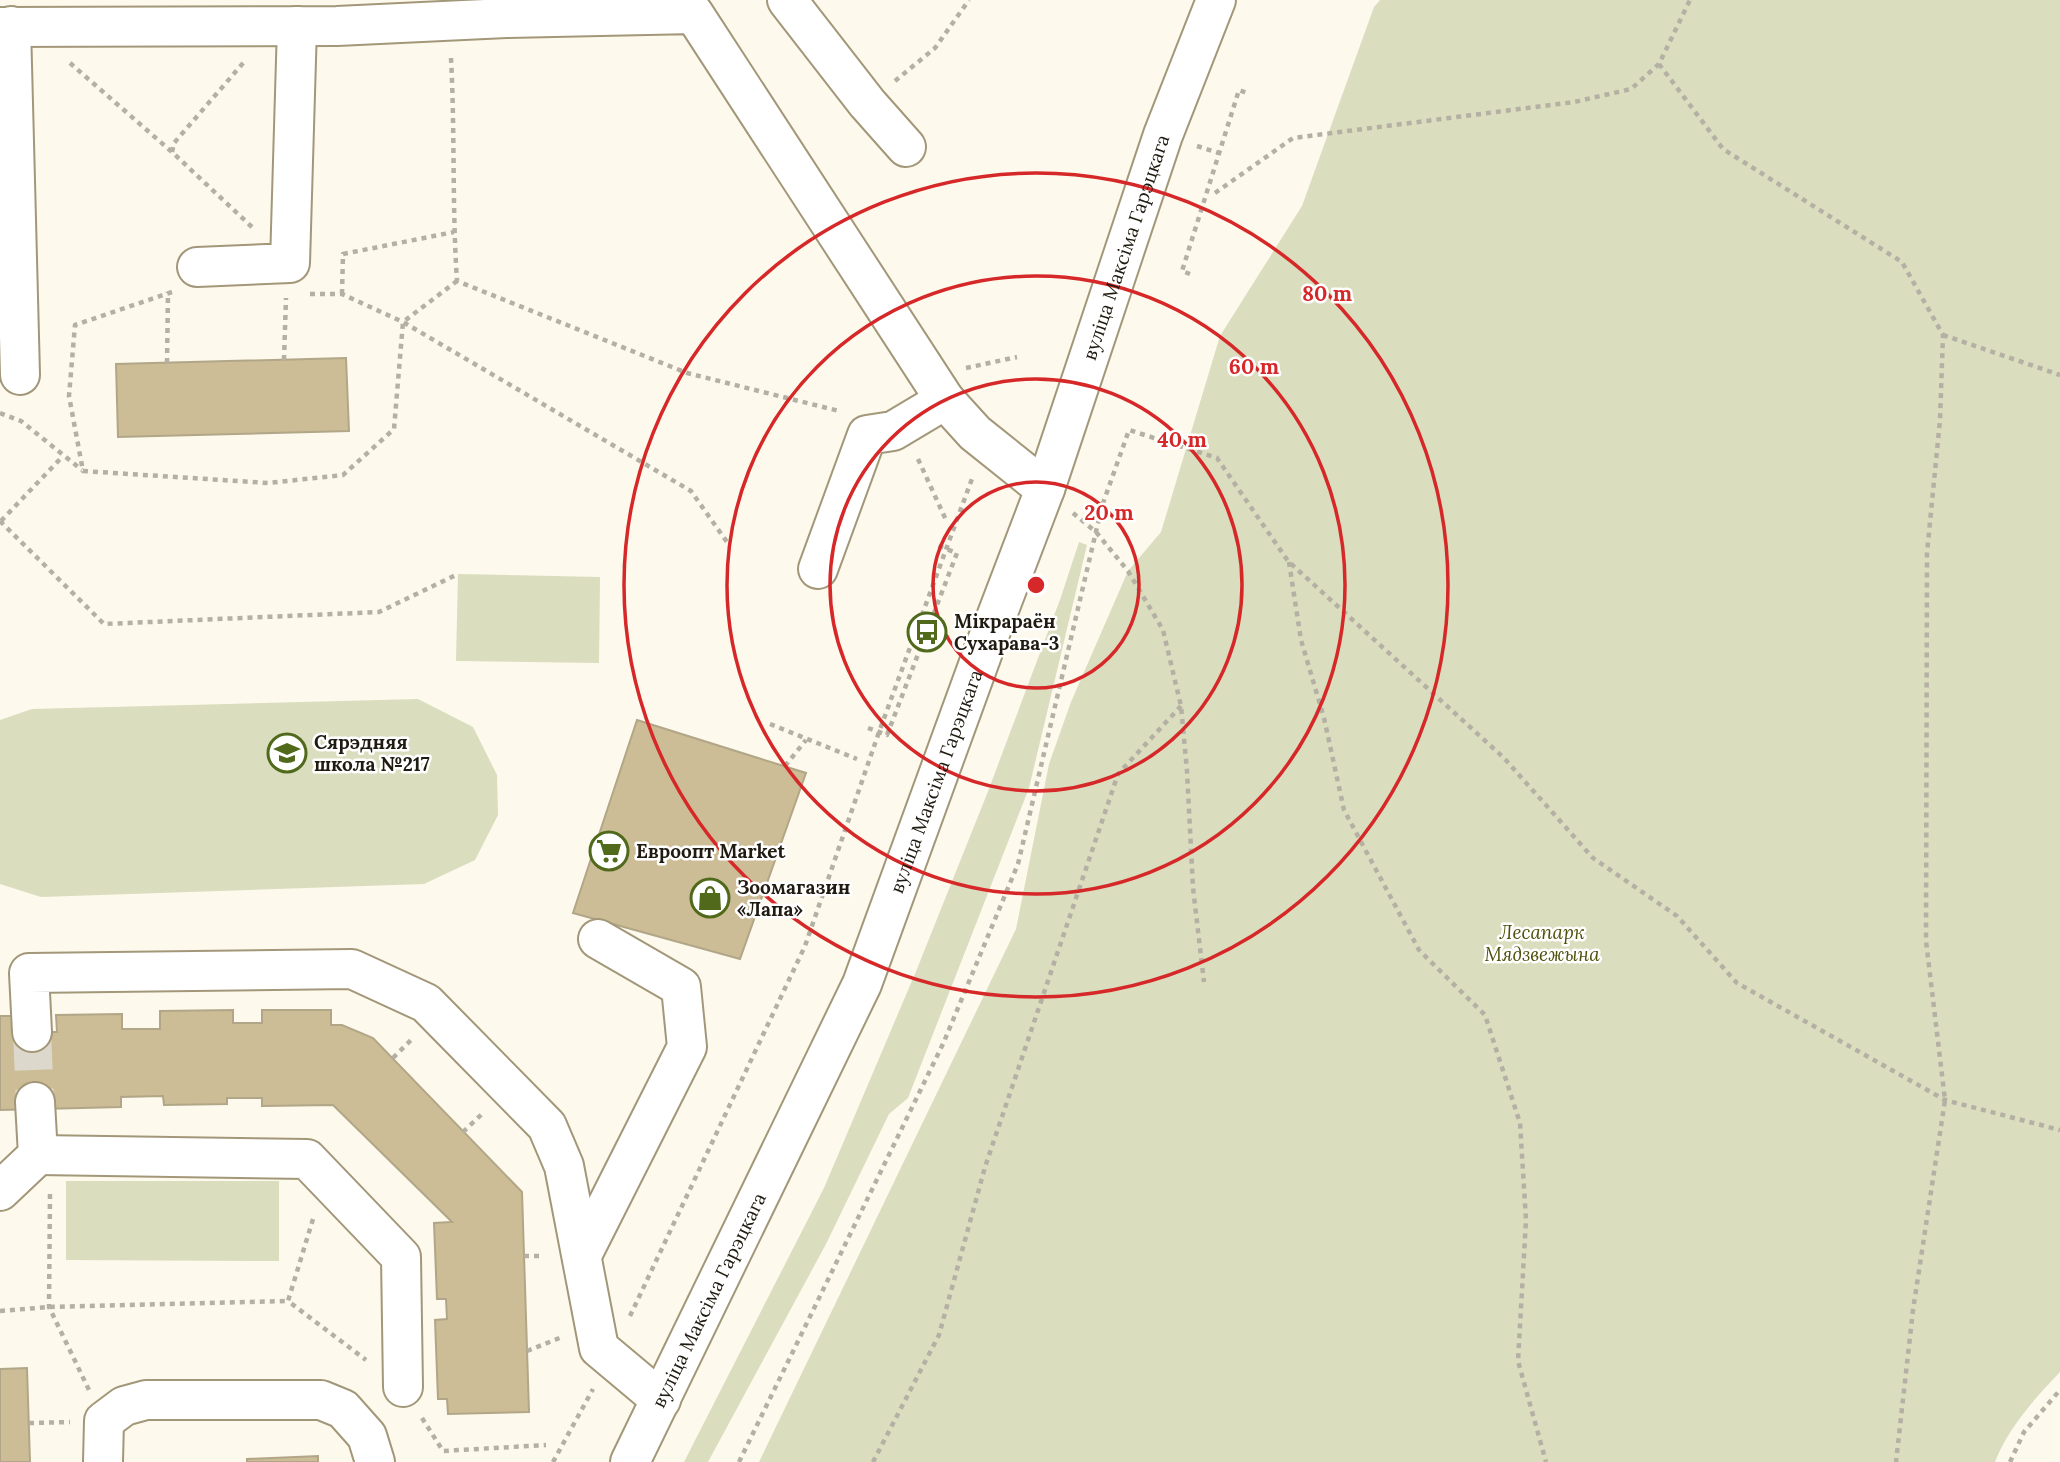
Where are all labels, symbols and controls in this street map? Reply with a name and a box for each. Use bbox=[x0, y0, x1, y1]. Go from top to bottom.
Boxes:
street label: вуліца Максіма Гарэцкага bbox=[1077, 131, 1174, 363]
text: 80 m bbox=[1302, 280, 1352, 307]
text: 60 m bbox=[1229, 353, 1279, 380]
text: 40 m bbox=[1157, 426, 1207, 453]
text: 20 m bbox=[1084, 499, 1134, 526]
centre of rings bbox=[1024, 573, 1048, 597]
place label: Мікрараён Сухарава-3 bbox=[954, 609, 1059, 655]
bus stop icon: Мікрараён Сухарава-3 bbox=[906, 611, 948, 653]
street label: вуліца Максіма Гарэцкага bbox=[884, 666, 988, 896]
place label: Сярэдняя школа №217 bbox=[314, 730, 430, 776]
school or university icon: Сярэдняя школа №217 bbox=[266, 732, 308, 774]
supermarket icon: Евроопт Market bbox=[588, 830, 630, 872]
place label: Евроопт Market bbox=[636, 839, 786, 863]
place label: Зоомагазин «Лапа» bbox=[737, 875, 851, 921]
shop icon: Зоомагазин «Лапа» bbox=[689, 877, 731, 919]
park label: Лесапарк Мядзвежына bbox=[1484, 920, 1600, 966]
street label: вуліца Максіма Гарэцкага bbox=[646, 1188, 771, 1412]

